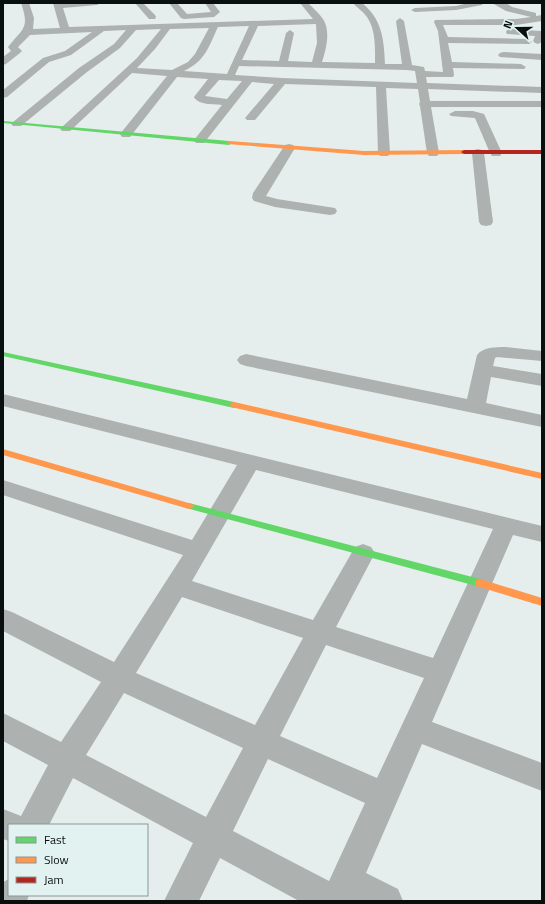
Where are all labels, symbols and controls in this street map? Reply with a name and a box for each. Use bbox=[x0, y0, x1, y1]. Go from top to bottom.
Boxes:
north arrow bbox=[497, 8, 537, 48]
text: N bbox=[499, 18, 516, 31]
legend bbox=[8, 824, 148, 896]
text: Fast bbox=[44, 830, 67, 849]
text: Slow bbox=[44, 850, 69, 869]
text: Jam bbox=[44, 870, 64, 889]

